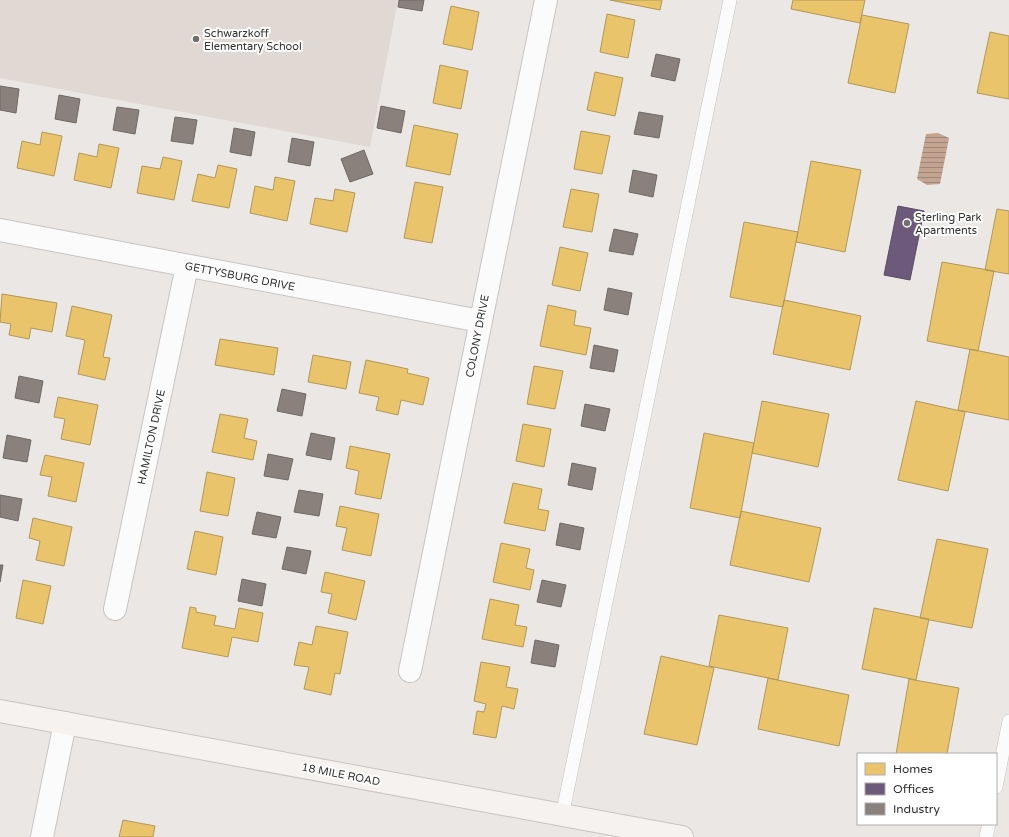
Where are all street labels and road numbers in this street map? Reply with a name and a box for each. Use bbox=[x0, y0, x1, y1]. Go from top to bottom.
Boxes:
street label: GETTYSBURG DRIVE bbox=[184, 259, 296, 294]
street label: COLONY DRIVE bbox=[463, 294, 492, 379]
street label: HAMILTON DRIVE bbox=[135, 388, 168, 486]
street label: 18 MILE ROAD bbox=[301, 761, 381, 788]

